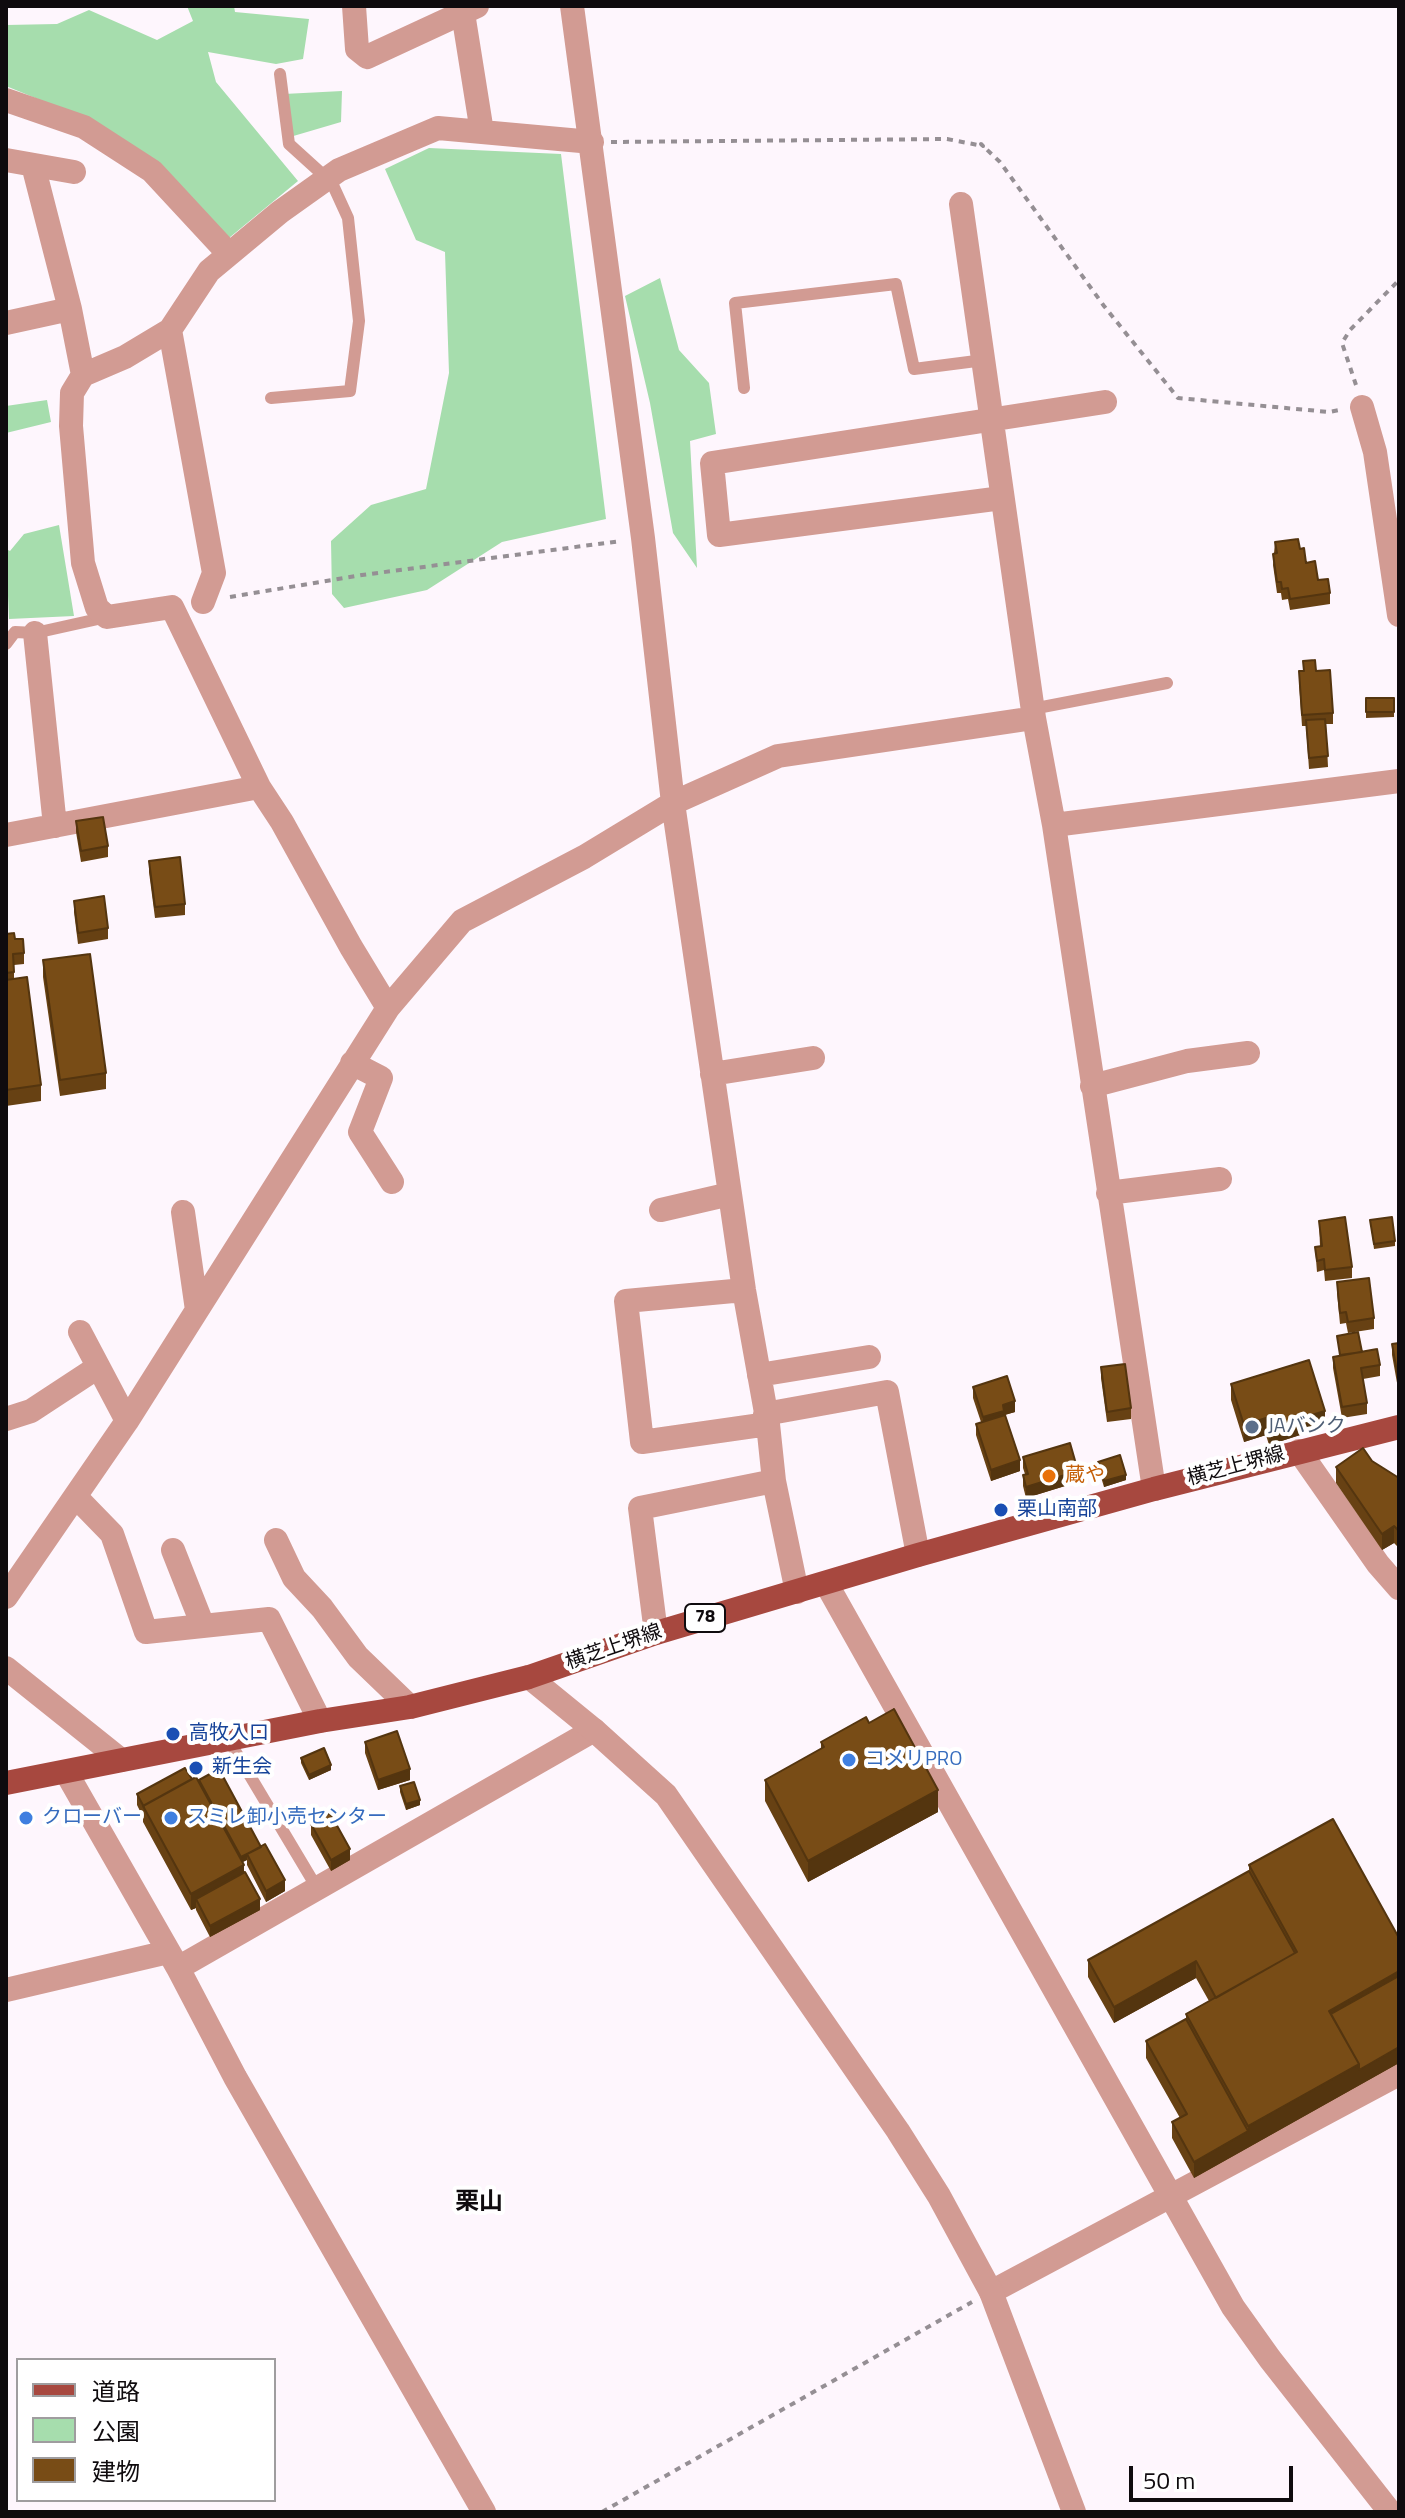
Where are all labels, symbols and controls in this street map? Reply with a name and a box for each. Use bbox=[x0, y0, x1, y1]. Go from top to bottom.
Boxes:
place label: JAバンク bbox=[1268, 1415, 1346, 1439]
marker: JAバンク bbox=[1243, 1418, 1261, 1436]
street label: 横芝上堺線 bbox=[1185, 1442, 1287, 1492]
place label: 蔵や bbox=[1065, 1464, 1105, 1488]
marker: 蔵や bbox=[1040, 1467, 1058, 1485]
place label: 栗山南部 bbox=[1017, 1498, 1097, 1522]
marker: 栗山南部 bbox=[992, 1501, 1010, 1519]
road number: 78 bbox=[685, 1604, 725, 1632]
street label: 横芝上堺線 bbox=[563, 1620, 665, 1676]
place label: 高牧入口 bbox=[189, 1722, 269, 1746]
marker: 高牧入口 bbox=[164, 1725, 182, 1743]
place label: コメリPRO bbox=[865, 1748, 962, 1772]
marker: コメリPRO bbox=[840, 1751, 858, 1769]
place label: 新生会 bbox=[212, 1756, 272, 1780]
marker: 新生会 bbox=[187, 1759, 205, 1777]
place label: クローバー bbox=[42, 1806, 142, 1830]
place label: スミレ卸小売センター bbox=[187, 1806, 387, 1830]
marker: クローバー bbox=[17, 1809, 35, 1827]
marker: スミレ卸小売センター bbox=[162, 1809, 180, 1827]
district label: 栗山 bbox=[455, 2189, 503, 2217]
legend bbox=[16, 2358, 276, 2502]
text: 道路 bbox=[92, 2373, 140, 2409]
text: 公園 bbox=[92, 2413, 140, 2449]
scale bar bbox=[1133, 2450, 1297, 2500]
text: 建物 bbox=[92, 2453, 140, 2489]
text: 50 m bbox=[1143, 2462, 1195, 2498]

